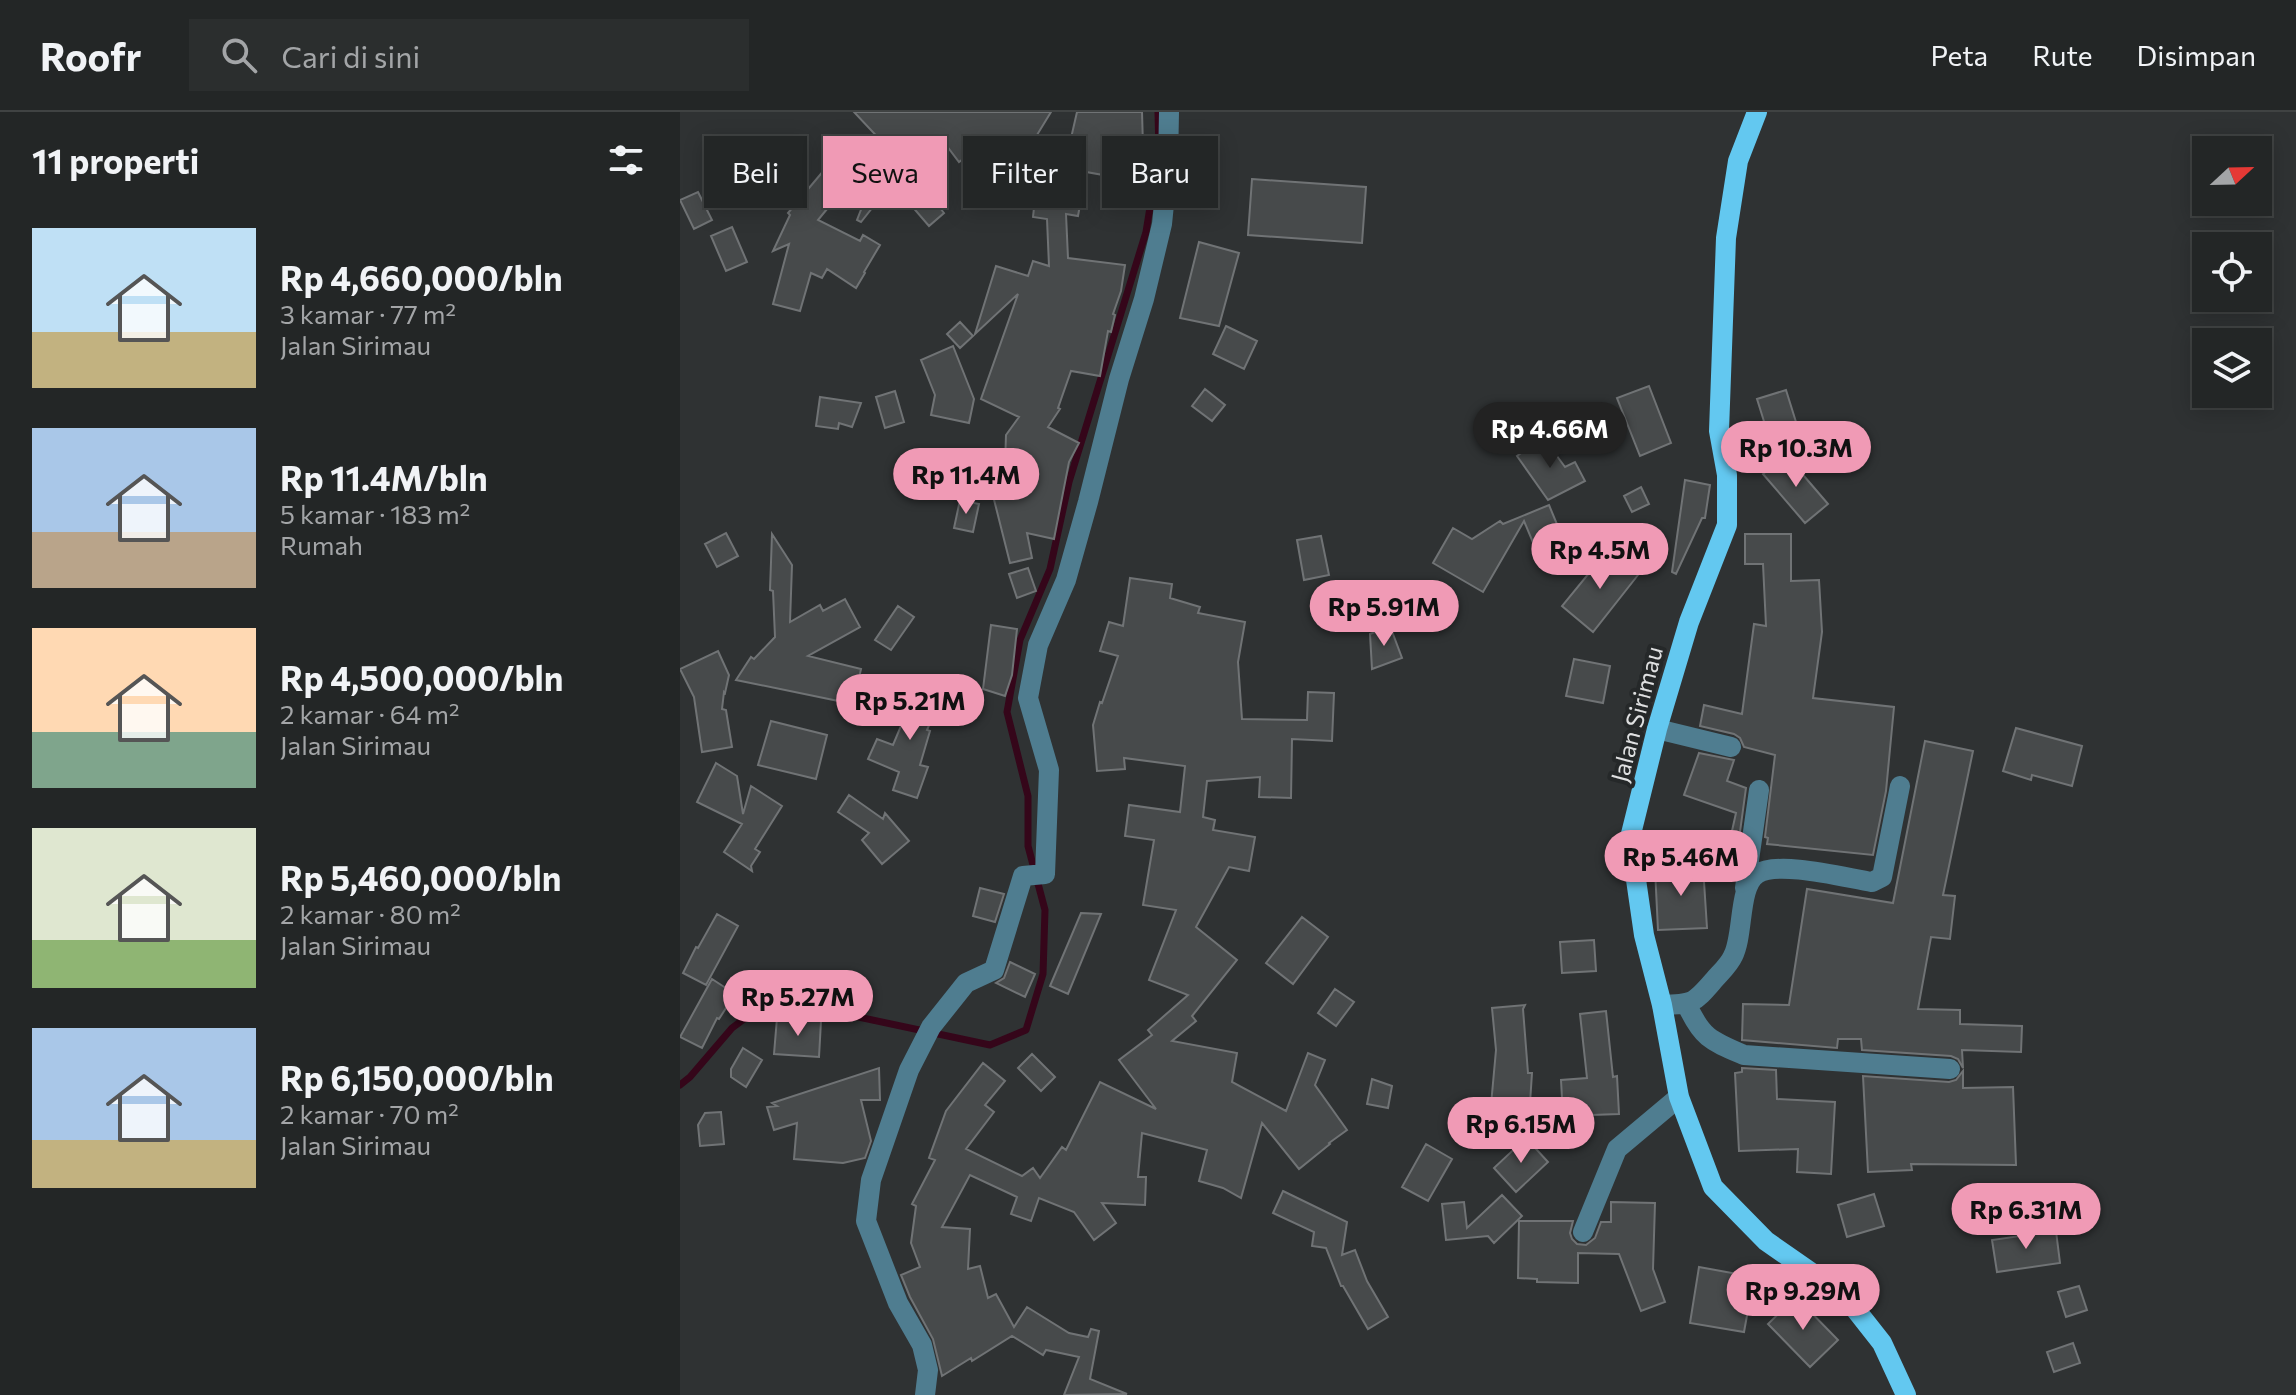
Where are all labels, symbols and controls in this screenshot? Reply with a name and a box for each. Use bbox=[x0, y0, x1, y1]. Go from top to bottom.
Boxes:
search box bbox=[189, 19, 749, 91]
text: Roofr bbox=[40, 32, 141, 79]
icon: search bbox=[217, 33, 261, 77]
text: Cari di sini bbox=[281, 37, 420, 74]
text: Peta bbox=[1930, 38, 1988, 72]
text: Rute bbox=[2032, 38, 2093, 72]
text: Disimpan bbox=[2137, 38, 2256, 72]
chip: Beli bbox=[704, 136, 807, 208]
chip: Sewa bbox=[823, 136, 947, 208]
chip: Filter bbox=[963, 136, 1086, 208]
chip: Baru bbox=[1102, 136, 1218, 208]
north arrow bbox=[2192, 136, 2272, 216]
map controls bbox=[2192, 136, 2272, 408]
icon: filters bbox=[604, 138, 648, 182]
text: 11 properti bbox=[32, 139, 199, 181]
button: locate bbox=[2192, 232, 2272, 312]
text: Rp 4,660,000/bln bbox=[280, 256, 563, 298]
icon: home bbox=[96, 260, 192, 356]
text: 3 kamar · 77 m² bbox=[280, 298, 456, 329]
button: layers bbox=[2192, 328, 2272, 408]
text: Jalan Sirimau bbox=[280, 329, 431, 360]
pin: Rp 4.66M bbox=[1467, 402, 1633, 470]
text: Rp 4.66M bbox=[1491, 412, 1609, 443]
pin: Rp 10.3M bbox=[1713, 421, 1879, 489]
text: Rp 10.3M bbox=[1739, 431, 1853, 462]
pin: Rp 11.4M bbox=[883, 448, 1049, 516]
text: Rp 11.4M/bln bbox=[280, 456, 488, 498]
text: Rp 11.4M bbox=[911, 458, 1021, 489]
icon: home bbox=[96, 460, 192, 556]
text: 5 kamar · 183 m² bbox=[280, 498, 470, 529]
pin: Rp 4.5M bbox=[1526, 523, 1674, 591]
text: Rumah bbox=[280, 529, 363, 560]
text: Rp 4.5M bbox=[1549, 533, 1651, 564]
pin: Rp 5.91M bbox=[1301, 580, 1467, 648]
text: Rp 5.91M bbox=[1328, 590, 1440, 621]
street label: Jalan Sirimau bbox=[1604, 643, 1668, 785]
text: Rp 4,500,000/bln bbox=[280, 656, 564, 698]
icon: home bbox=[96, 660, 192, 756]
pin: Rp 5.21M bbox=[827, 674, 993, 742]
text: Rp 5.21M bbox=[854, 684, 966, 715]
text: 2 kamar · 64 m² bbox=[280, 698, 459, 729]
text: Jalan Sirimau bbox=[280, 729, 431, 760]
pin: Rp 5.46M bbox=[1598, 830, 1764, 898]
text: Rp 5.46M bbox=[1623, 840, 1739, 871]
text: Rp 5,460,000/bln bbox=[280, 856, 561, 898]
icon: home bbox=[96, 860, 192, 956]
text: 2 kamar · 80 m² bbox=[280, 898, 461, 929]
text: Jalan Sirimau bbox=[280, 929, 431, 960]
pin: Rp 5.27M bbox=[715, 970, 881, 1038]
text: Rp 5.27M bbox=[741, 980, 855, 1011]
text: Rp 6,150,000/bln bbox=[280, 1056, 554, 1098]
icon: home bbox=[96, 1060, 192, 1156]
pin: Rp 6.15M bbox=[1438, 1097, 1604, 1165]
text: 2 kamar · 70 m² bbox=[280, 1098, 459, 1129]
text: Rp 6.15M bbox=[1466, 1107, 1576, 1138]
text: Jalan Sirimau bbox=[280, 1129, 431, 1160]
pin: Rp 6.31M bbox=[1943, 1183, 2109, 1251]
text: Rp 6.31M bbox=[1970, 1193, 2082, 1224]
pin: Rp 9.29M bbox=[1720, 1264, 1886, 1332]
text: Rp 9.29M bbox=[1745, 1274, 1861, 1305]

